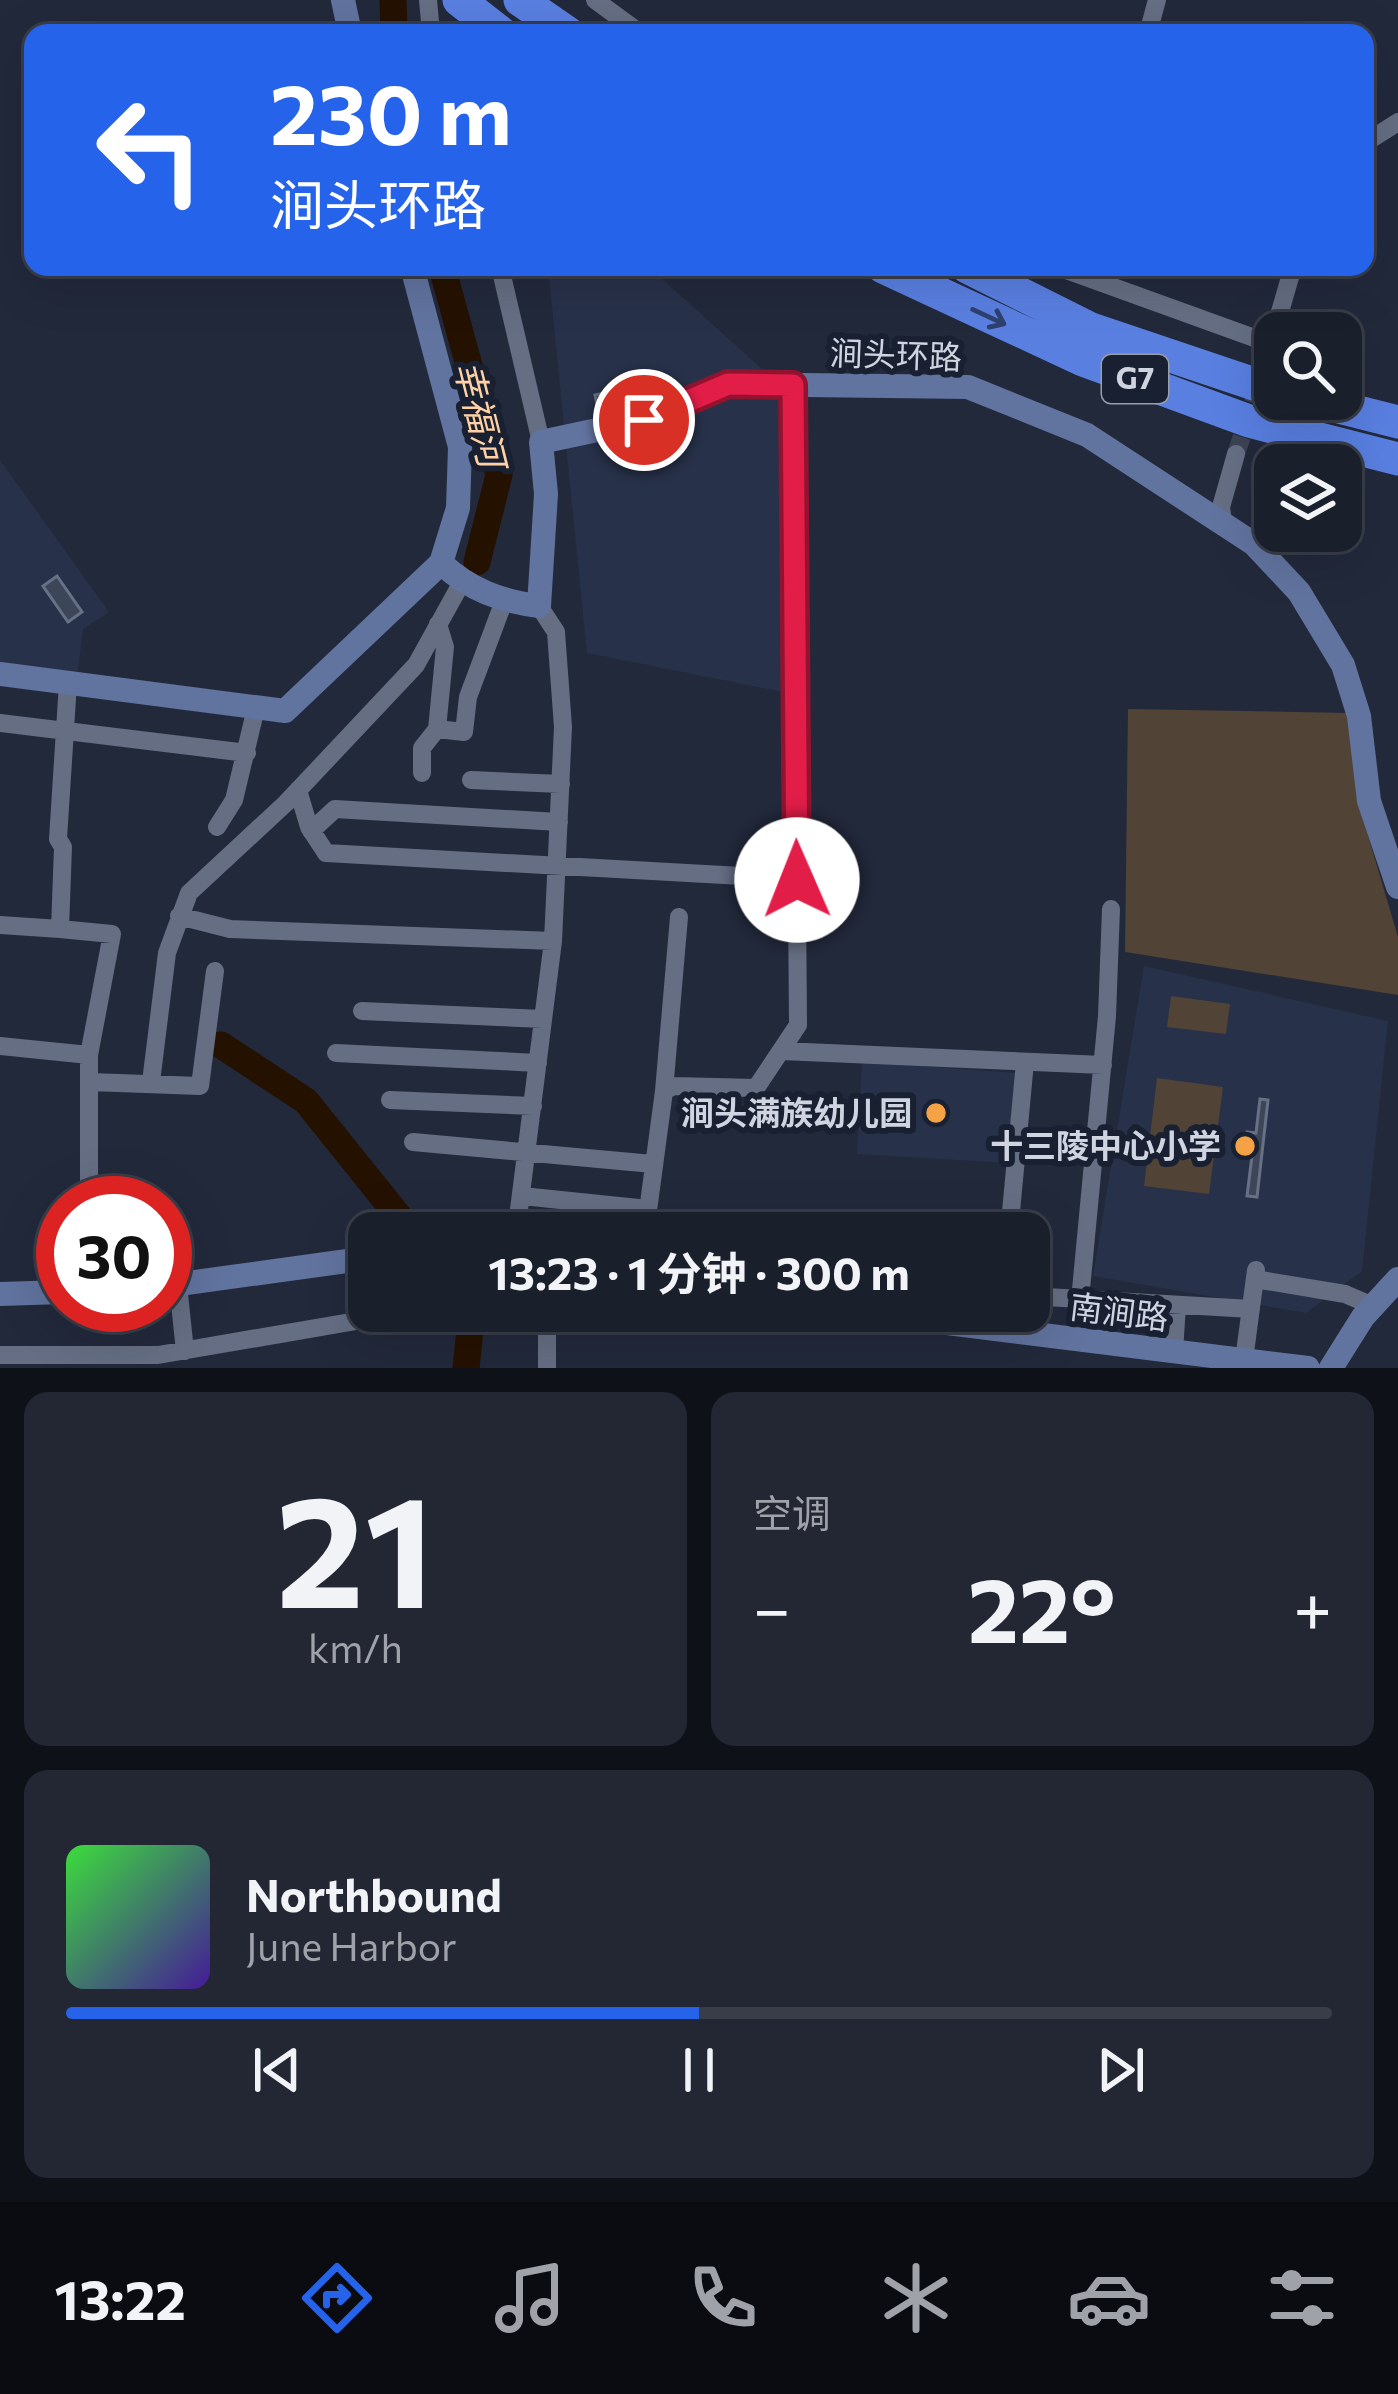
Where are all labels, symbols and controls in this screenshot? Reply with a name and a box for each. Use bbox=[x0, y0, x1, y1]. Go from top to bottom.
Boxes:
text: 230 m bbox=[270, 60, 512, 162]
icon: left bbox=[72, 72, 228, 228]
text: 涧头环路 bbox=[270, 170, 486, 236]
one-way arrow bbox=[970, 307, 1006, 329]
map controls bbox=[1254, 312, 1362, 552]
button: search bbox=[1254, 312, 1362, 420]
street label: 涧头环路 bbox=[829, 331, 963, 376]
road number: G7 bbox=[1102, 355, 1168, 403]
water label: 幸福河 bbox=[448, 356, 518, 477]
pin bbox=[593, 369, 695, 471]
icon: arrive bbox=[611, 387, 677, 453]
button: layers bbox=[1254, 444, 1362, 552]
position arrow bbox=[734, 817, 860, 943]
place label: 涧头满族幼儿园 bbox=[681, 1091, 912, 1132]
marker: 涧头满族幼儿园 bbox=[923, 1100, 949, 1126]
place label: 十三陵中心小学 bbox=[990, 1124, 1221, 1165]
marker: 十三陵中心小学 bbox=[1232, 1133, 1258, 1159]
speed limit sign: 30 bbox=[36, 1176, 192, 1332]
text: 13:23 · 1 分钟 · 300 m bbox=[488, 1244, 910, 1299]
street label: 南涧路 bbox=[1068, 1284, 1171, 1337]
text: 21 bbox=[276, 1449, 435, 1640]
text: 空调 bbox=[753, 1488, 831, 1536]
text: 22° bbox=[968, 1551, 1116, 1662]
text: − bbox=[753, 1566, 791, 1647]
text: + bbox=[1293, 1566, 1332, 1647]
text: km/h bbox=[308, 1623, 403, 1671]
text: Northbound bbox=[246, 1866, 502, 1921]
text: June Harbor bbox=[246, 1921, 457, 1969]
icon: previous bbox=[244, 2037, 310, 2103]
icon: pause bbox=[666, 2037, 732, 2103]
icon: next bbox=[1088, 2037, 1154, 2103]
icon: directions bbox=[295, 2256, 379, 2340]
icon: music bbox=[488, 2256, 572, 2340]
icon: phone bbox=[681, 2256, 765, 2340]
icon: climate bbox=[874, 2256, 958, 2340]
icon: car bbox=[1067, 2256, 1151, 2340]
icon: filters bbox=[1260, 2256, 1344, 2340]
text: 13:22 bbox=[54, 2265, 186, 2331]

